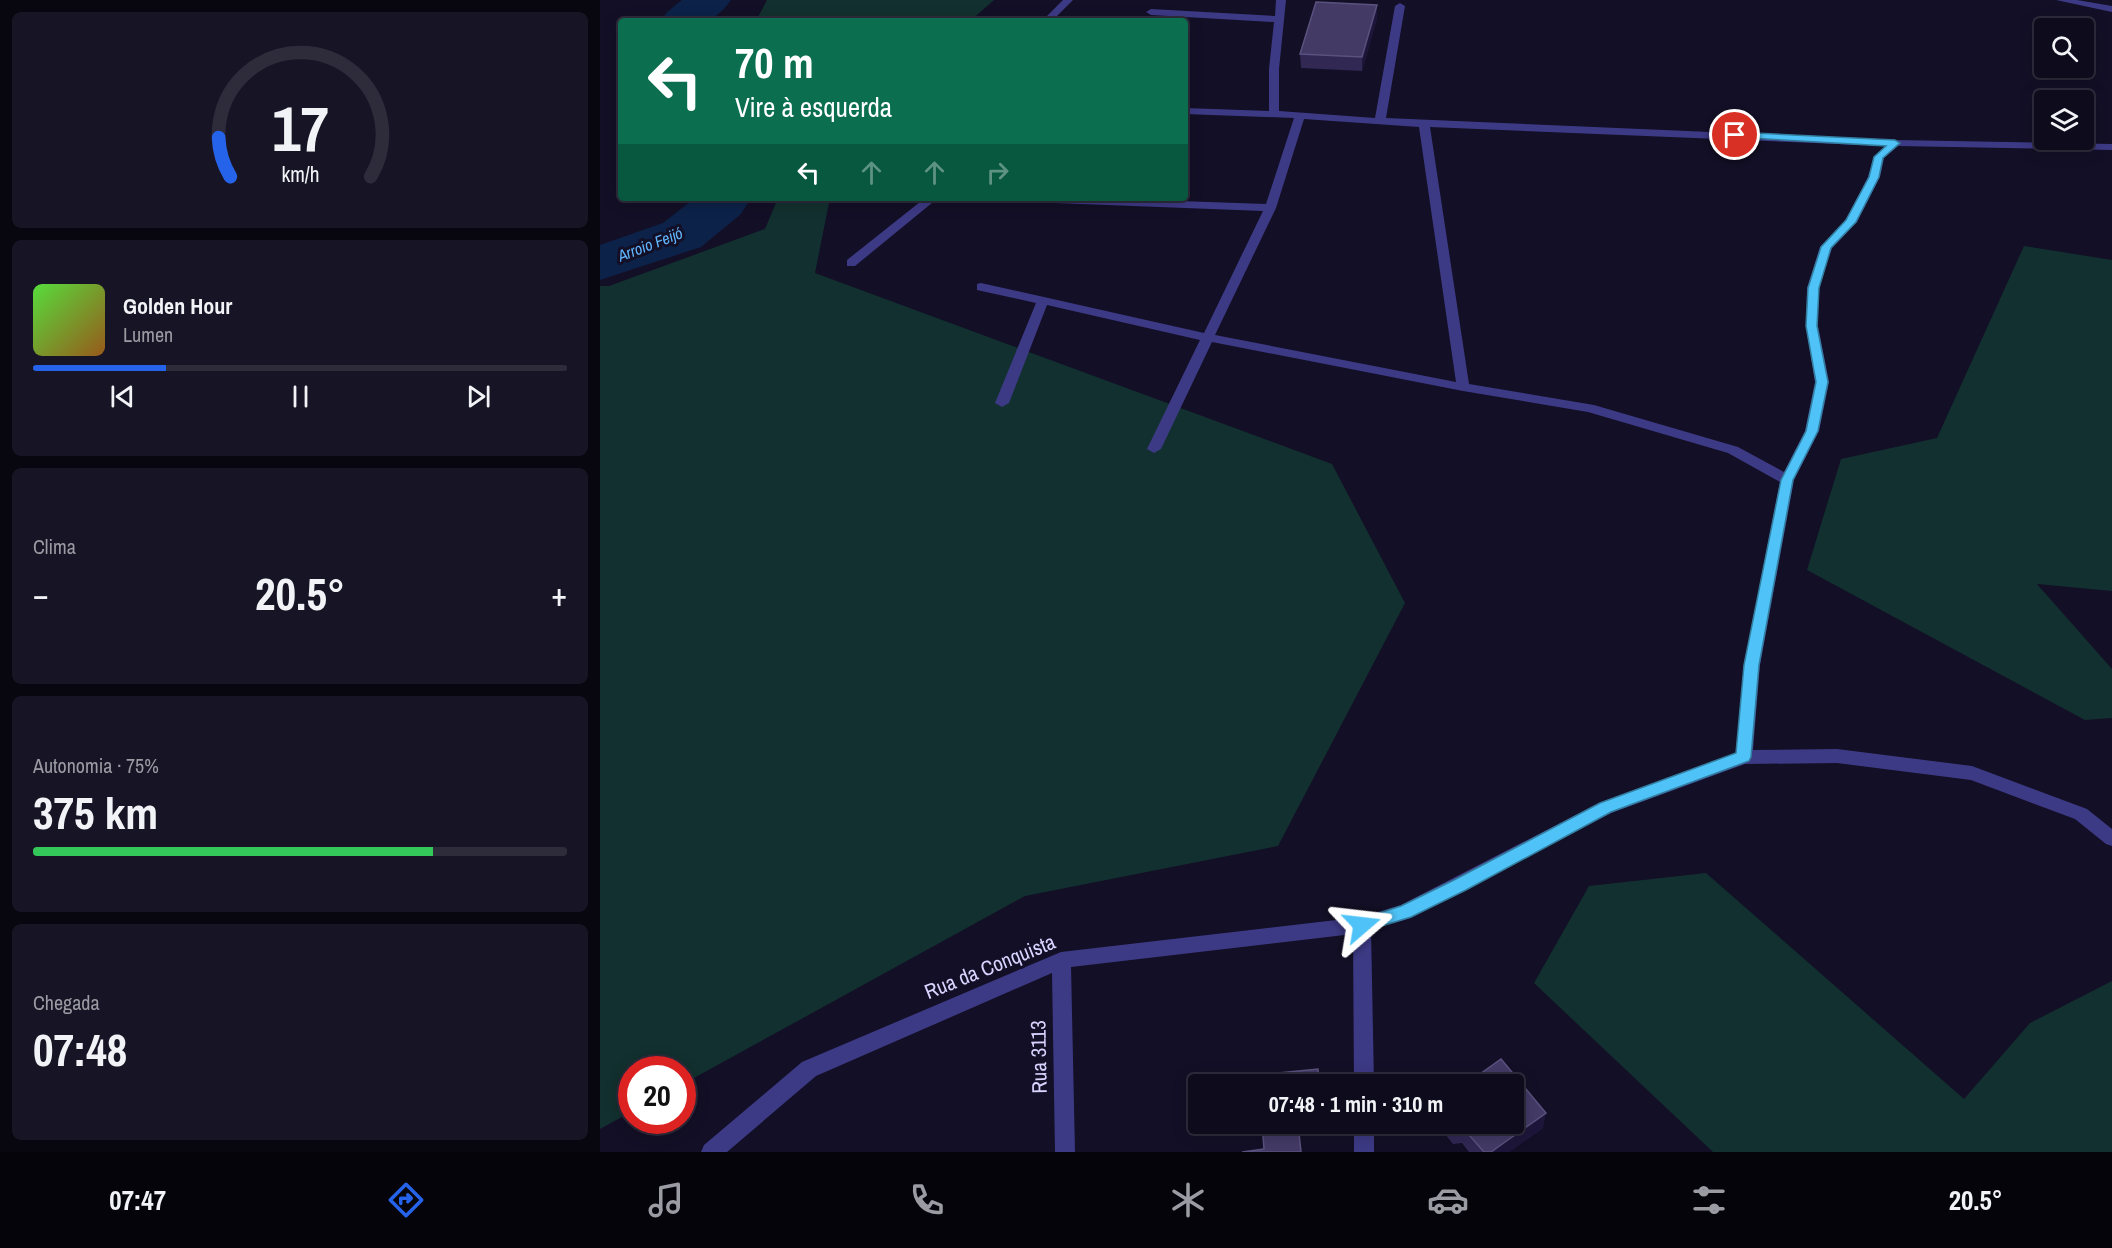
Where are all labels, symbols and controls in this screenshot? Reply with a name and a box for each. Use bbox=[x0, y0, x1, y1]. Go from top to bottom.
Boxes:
map controls bbox=[2034, 18, 2094, 150]
button: search bbox=[2034, 18, 2094, 78]
text: 70 m bbox=[735, 35, 814, 91]
icon: left bbox=[636, 42, 714, 120]
text: 17 bbox=[272, 86, 328, 170]
text: Vire à esquerda bbox=[735, 89, 892, 125]
button: layers bbox=[2034, 90, 2094, 150]
pin bbox=[1709, 109, 1760, 160]
icon: arrive bbox=[1718, 118, 1751, 151]
icon: left bbox=[792, 156, 825, 189]
icon: ahead bbox=[855, 156, 888, 189]
icon: ahead bbox=[918, 156, 951, 189]
icon: right bbox=[981, 156, 1014, 189]
text: km/h bbox=[281, 160, 319, 189]
water label: Arroio Feijó bbox=[613, 222, 686, 267]
text: Golden Hour bbox=[123, 291, 232, 321]
text: Lumen bbox=[123, 321, 173, 348]
icon: previous bbox=[106, 380, 139, 413]
icon: pause bbox=[284, 380, 317, 413]
icon: next bbox=[462, 380, 495, 413]
text: Clima bbox=[33, 533, 76, 560]
text: 20.5° bbox=[255, 563, 345, 624]
text: − bbox=[33, 572, 49, 616]
text: + bbox=[551, 572, 567, 616]
text: Autonomia · 75% bbox=[33, 752, 159, 779]
text: 375 km bbox=[33, 782, 158, 843]
position arrow bbox=[1330, 893, 1394, 957]
street label: Rua da Conquista bbox=[920, 927, 1060, 1006]
text: Chegada bbox=[33, 989, 100, 1016]
text: 07:48 bbox=[33, 1019, 127, 1080]
street label: Rua 3113 bbox=[1023, 1020, 1054, 1094]
speed limit sign: 20 bbox=[618, 1056, 696, 1134]
text: 07:48 · 1 min · 310 m bbox=[1269, 1089, 1443, 1119]
icon: directions bbox=[385, 1179, 427, 1221]
icon: music bbox=[645, 1179, 687, 1221]
icon: phone bbox=[906, 1179, 948, 1221]
icon: climate bbox=[1167, 1179, 1209, 1221]
icon: car bbox=[1427, 1179, 1469, 1221]
icon: filters bbox=[1688, 1179, 1730, 1221]
text: 07:47 bbox=[109, 1182, 166, 1218]
text: 20.5° bbox=[1949, 1182, 2003, 1218]

